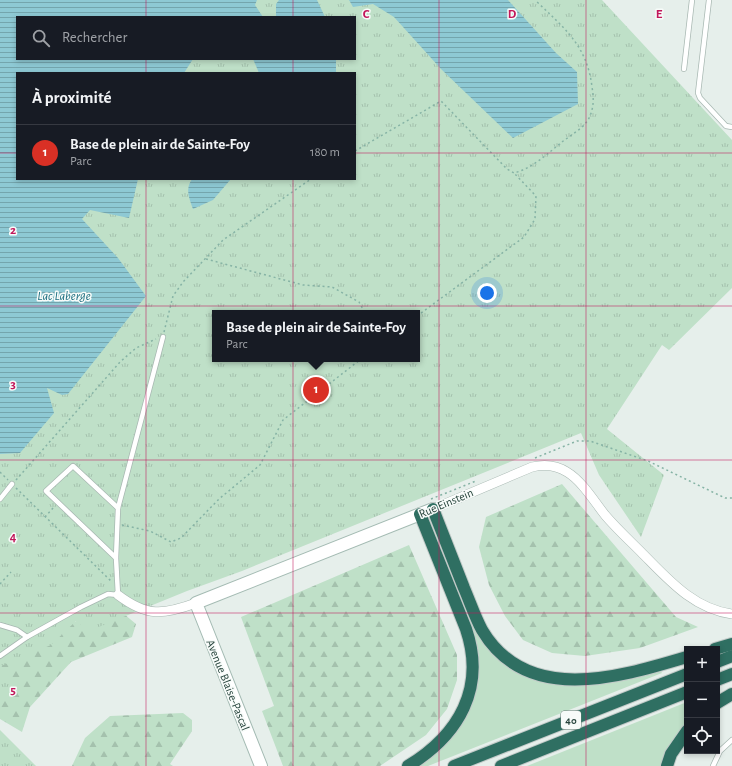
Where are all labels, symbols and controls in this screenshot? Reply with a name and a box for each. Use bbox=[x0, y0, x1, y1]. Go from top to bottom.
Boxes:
text: C bbox=[363, 8, 370, 21]
text: D bbox=[508, 8, 517, 21]
text: E bbox=[656, 8, 663, 21]
search box bbox=[16, 16, 356, 60]
icon: search bbox=[30, 27, 52, 49]
text: Rechercher bbox=[62, 30, 127, 45]
text: À proximité bbox=[32, 89, 112, 106]
text: Base de plein air de Sainte-Foy bbox=[70, 137, 250, 152]
text: 1 bbox=[43, 146, 47, 159]
text: 180 m bbox=[310, 146, 340, 159]
text: Parc bbox=[70, 155, 92, 168]
text: 2 bbox=[10, 224, 16, 237]
your location bbox=[477, 283, 497, 303]
water label: Lac Laberge bbox=[37, 290, 91, 303]
popup bbox=[212, 310, 420, 362]
text: Base de plein air de Sainte-Foy bbox=[226, 320, 406, 335]
text: Parc bbox=[226, 338, 248, 351]
pin: 1 bbox=[303, 375, 329, 405]
text: 3 bbox=[10, 378, 16, 391]
street label: Rue Einstein bbox=[417, 486, 475, 520]
text: 4 bbox=[10, 531, 17, 544]
street label: Avenue Blaise-Pascal bbox=[204, 638, 252, 732]
map controls bbox=[684, 646, 720, 754]
button: + bbox=[684, 646, 720, 682]
button: − bbox=[684, 682, 720, 718]
text: 5 bbox=[10, 684, 16, 697]
road number: 40 bbox=[561, 711, 581, 729]
button: locate bbox=[684, 718, 720, 754]

